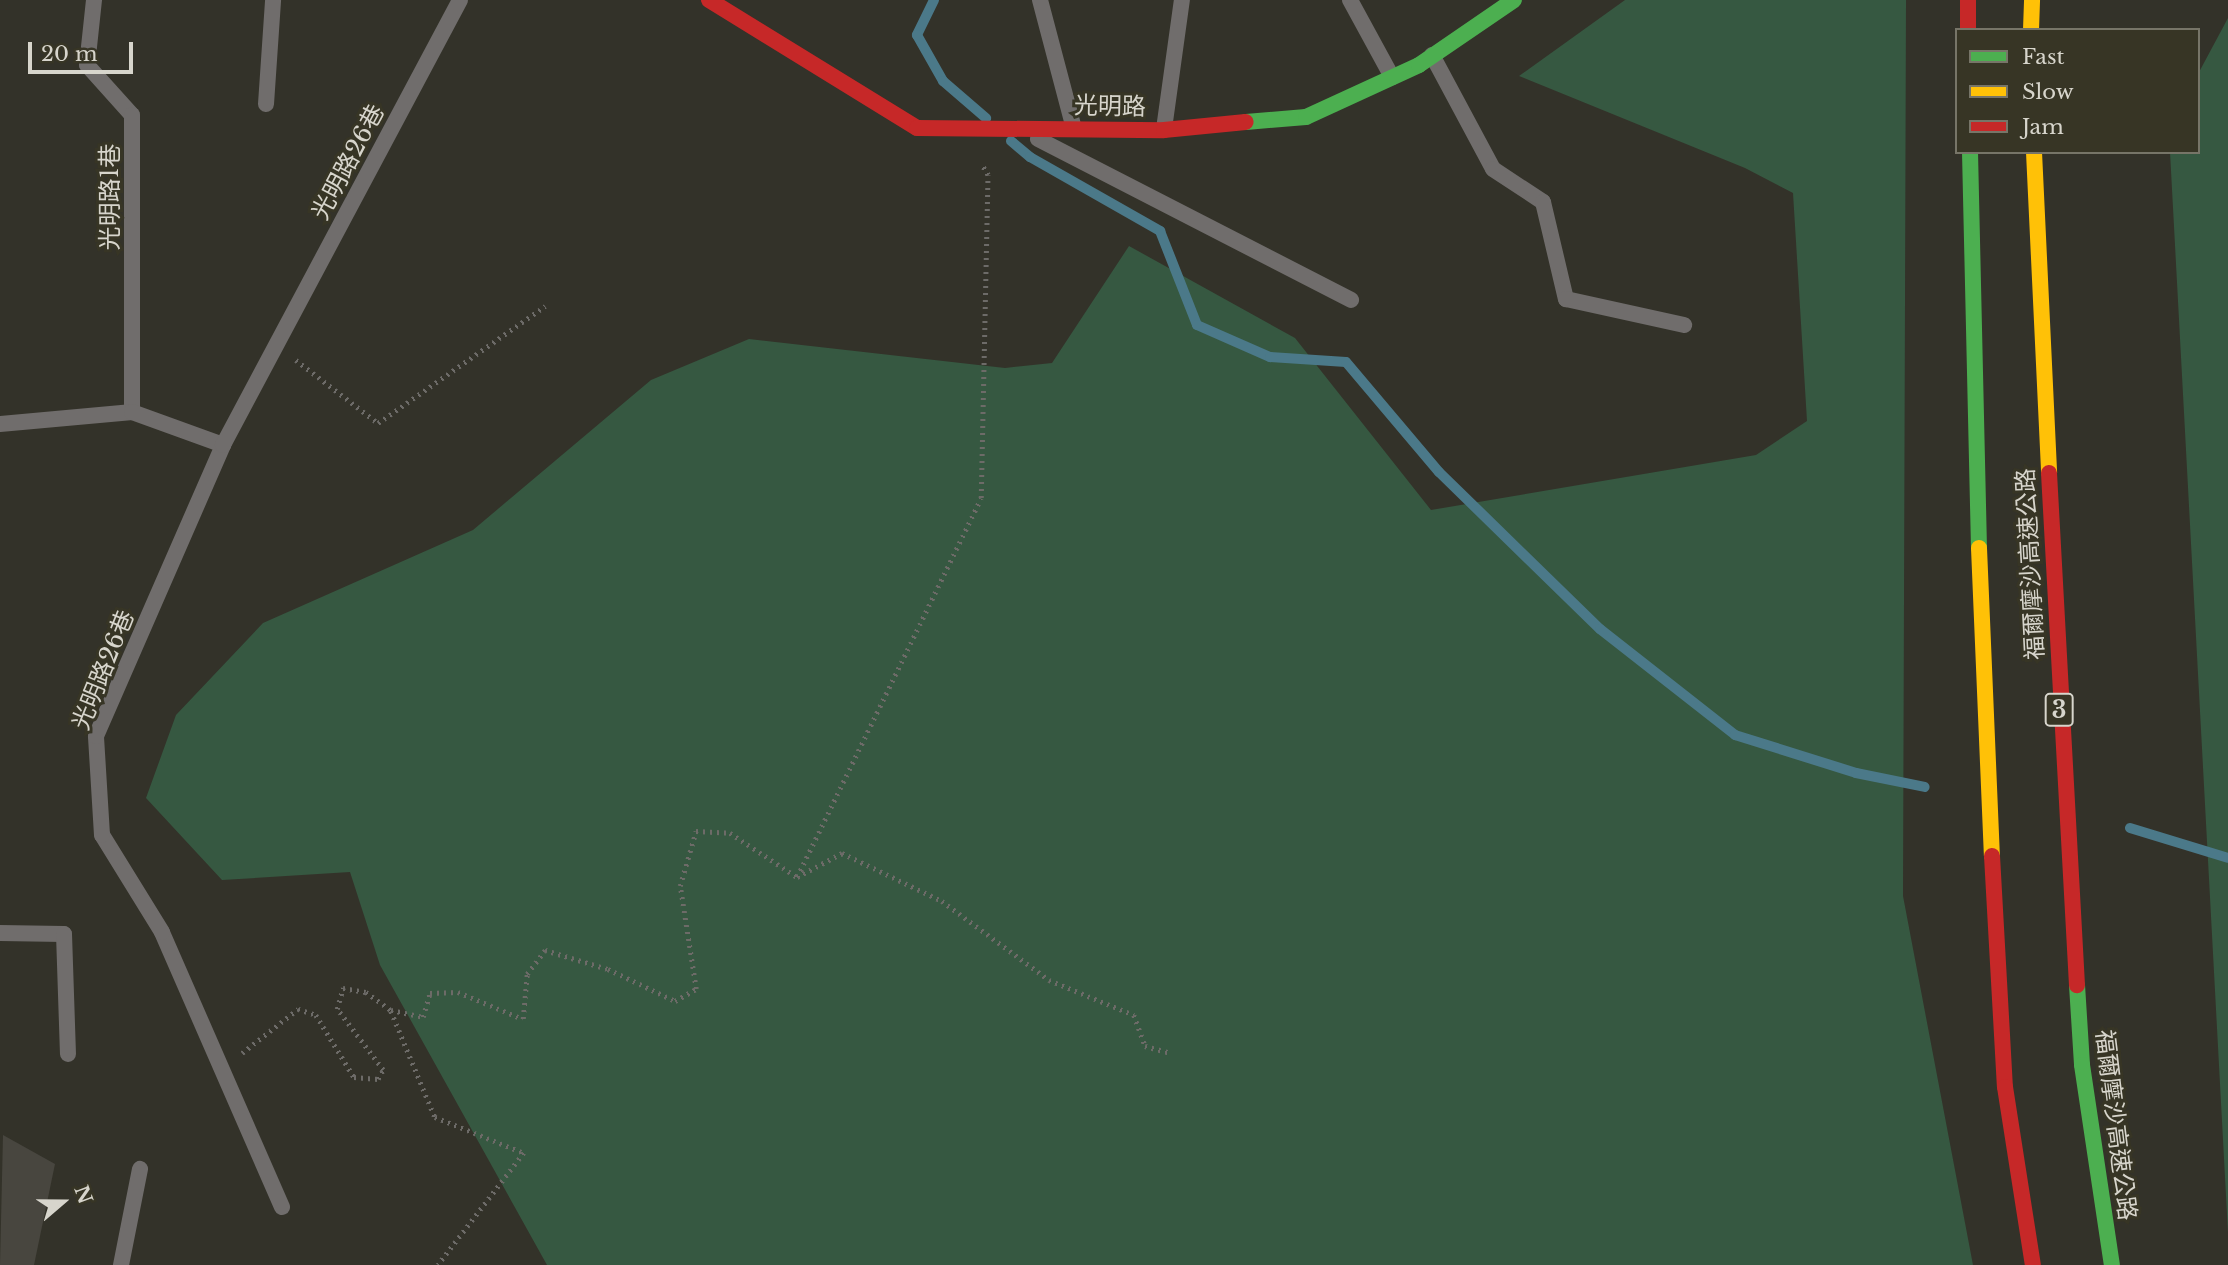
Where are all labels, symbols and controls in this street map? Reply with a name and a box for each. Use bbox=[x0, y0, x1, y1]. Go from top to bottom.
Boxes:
scale bar bbox=[32, 28, 136, 72]
legend bbox=[1955, 28, 2200, 154]
text: 20 m bbox=[41, 41, 98, 67]
text: Fast bbox=[2022, 44, 2064, 70]
text: Slow bbox=[2022, 79, 2074, 105]
street label: 光明路 bbox=[1074, 91, 1146, 121]
street label: 光明路26巷 bbox=[306, 100, 390, 224]
text: Jam bbox=[2022, 114, 2064, 140]
street label: 光明路1巷 bbox=[96, 144, 124, 250]
street label: 福爾摩沙高速公路 bbox=[2011, 467, 2049, 661]
street label: 光明路26巷 bbox=[66, 606, 140, 734]
road number: 3 bbox=[2043, 690, 2075, 730]
street label: 福爾摩沙高速公路 bbox=[2090, 1028, 2142, 1222]
north arrow bbox=[28, 1167, 98, 1237]
text: N bbox=[69, 1182, 97, 1207]

